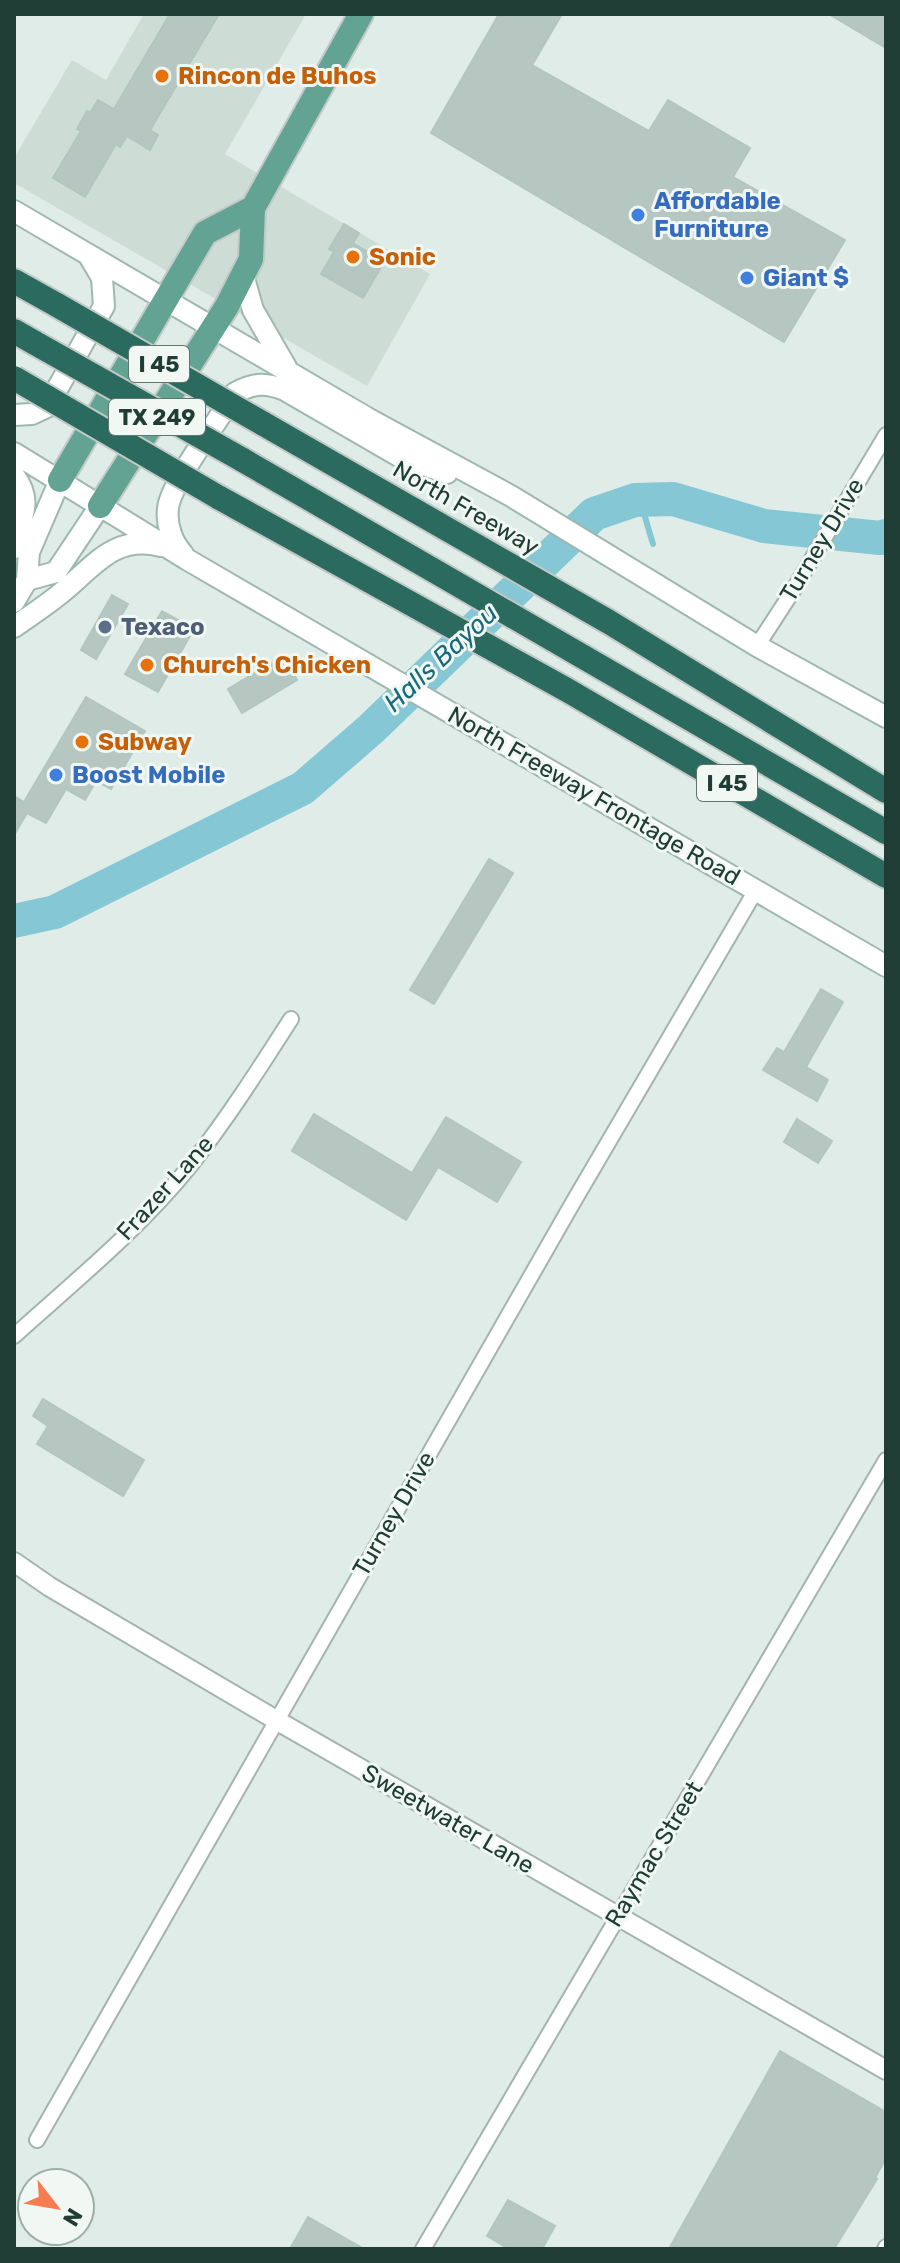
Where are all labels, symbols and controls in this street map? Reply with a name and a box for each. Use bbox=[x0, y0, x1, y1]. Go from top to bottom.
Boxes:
place label: Rincon de Buhos bbox=[178, 62, 377, 90]
marker: Rincon de Buhos bbox=[153, 67, 171, 85]
place label: Affordable Furniture bbox=[654, 187, 781, 243]
marker: Affordable Furniture bbox=[629, 206, 647, 224]
place label: Sonic bbox=[369, 243, 436, 271]
marker: Sonic bbox=[344, 248, 362, 266]
place label: Giant $ bbox=[763, 264, 849, 292]
marker: Giant $ bbox=[738, 269, 756, 287]
road number: I 45 bbox=[129, 346, 189, 382]
road number: TX 249 bbox=[109, 399, 205, 435]
street label: North Freeway bbox=[388, 455, 544, 561]
street label: Turney Drive bbox=[774, 473, 870, 607]
water label: Halls Bayou bbox=[378, 598, 504, 718]
place label: Texaco bbox=[121, 613, 205, 641]
marker: Texaco bbox=[96, 618, 114, 636]
place label: Church's Chicken bbox=[163, 651, 371, 679]
marker: Church's Chicken bbox=[138, 656, 156, 674]
street label: North Freeway Frontage Road bbox=[443, 701, 745, 891]
place label: Subway bbox=[98, 728, 192, 756]
marker: Subway bbox=[73, 733, 91, 751]
place label: Boost Mobile bbox=[72, 761, 225, 789]
road number: I 45 bbox=[697, 765, 757, 801]
marker: Boost Mobile bbox=[47, 766, 65, 784]
street label: Frazer Lane bbox=[111, 1130, 219, 1246]
street label: Turney Drive bbox=[347, 1447, 441, 1581]
street label: Sweetwater Lane bbox=[357, 1758, 539, 1880]
street label: Raymac Street bbox=[599, 1776, 709, 1932]
north arrow bbox=[16, 2167, 96, 2247]
text: N bbox=[57, 2203, 88, 2231]

